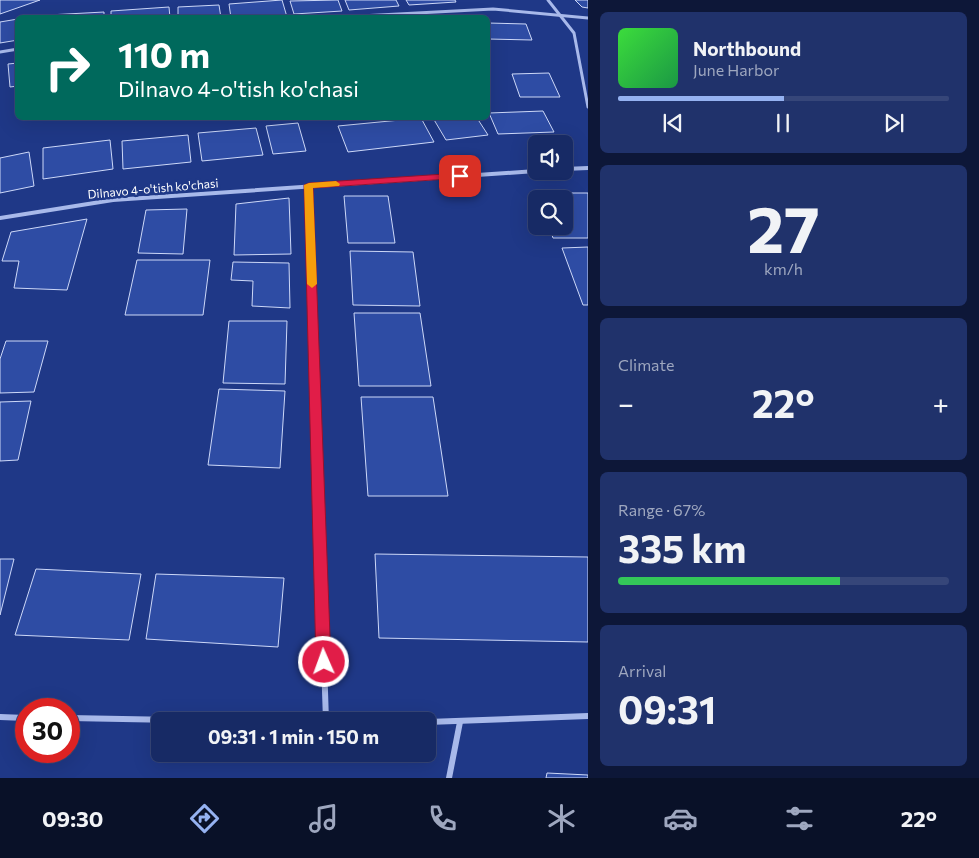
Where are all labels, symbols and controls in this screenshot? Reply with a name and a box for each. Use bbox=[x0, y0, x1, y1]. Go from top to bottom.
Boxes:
text: 110 m bbox=[118, 32, 210, 75]
icon: right bbox=[35, 35, 100, 100]
text: Northbound bbox=[693, 37, 801, 60]
text: June Harbor bbox=[693, 60, 779, 79]
text: Dilnavo 4-o'tish ko'chasi bbox=[118, 75, 359, 102]
icon: previous bbox=[659, 109, 687, 137]
icon: pause bbox=[769, 109, 797, 137]
icon: next bbox=[880, 109, 908, 137]
map controls bbox=[528, 135, 573, 235]
button: sound bbox=[528, 135, 573, 180]
pin bbox=[439, 155, 481, 197]
icon: arrive bbox=[446, 162, 474, 190]
street label: Dilnavo 4-o'tish ko'chasi bbox=[87, 175, 219, 201]
text: 27 bbox=[747, 187, 820, 266]
button: search bbox=[528, 190, 573, 235]
text: km/h bbox=[764, 259, 803, 278]
text: Climate bbox=[618, 355, 674, 374]
text: 22° bbox=[752, 379, 815, 426]
text: − bbox=[618, 386, 634, 420]
text: + bbox=[933, 386, 949, 420]
text: Range · 67% bbox=[618, 500, 705, 519]
text: 335 km bbox=[618, 524, 746, 571]
position arrow bbox=[297, 635, 349, 687]
text: Arrival bbox=[618, 661, 666, 680]
text: 09:31 bbox=[618, 685, 716, 732]
speed limit sign: 30 bbox=[15, 698, 80, 763]
text: 09:31 · 1 min · 150 m bbox=[208, 725, 379, 748]
icon: directions bbox=[187, 801, 222, 836]
icon: music bbox=[306, 801, 341, 836]
icon: phone bbox=[425, 801, 460, 836]
icon: climate bbox=[544, 801, 579, 836]
icon: car bbox=[663, 801, 698, 836]
icon: filters bbox=[782, 801, 817, 836]
text: 09:30 bbox=[42, 805, 103, 832]
text: 22° bbox=[901, 805, 937, 832]

